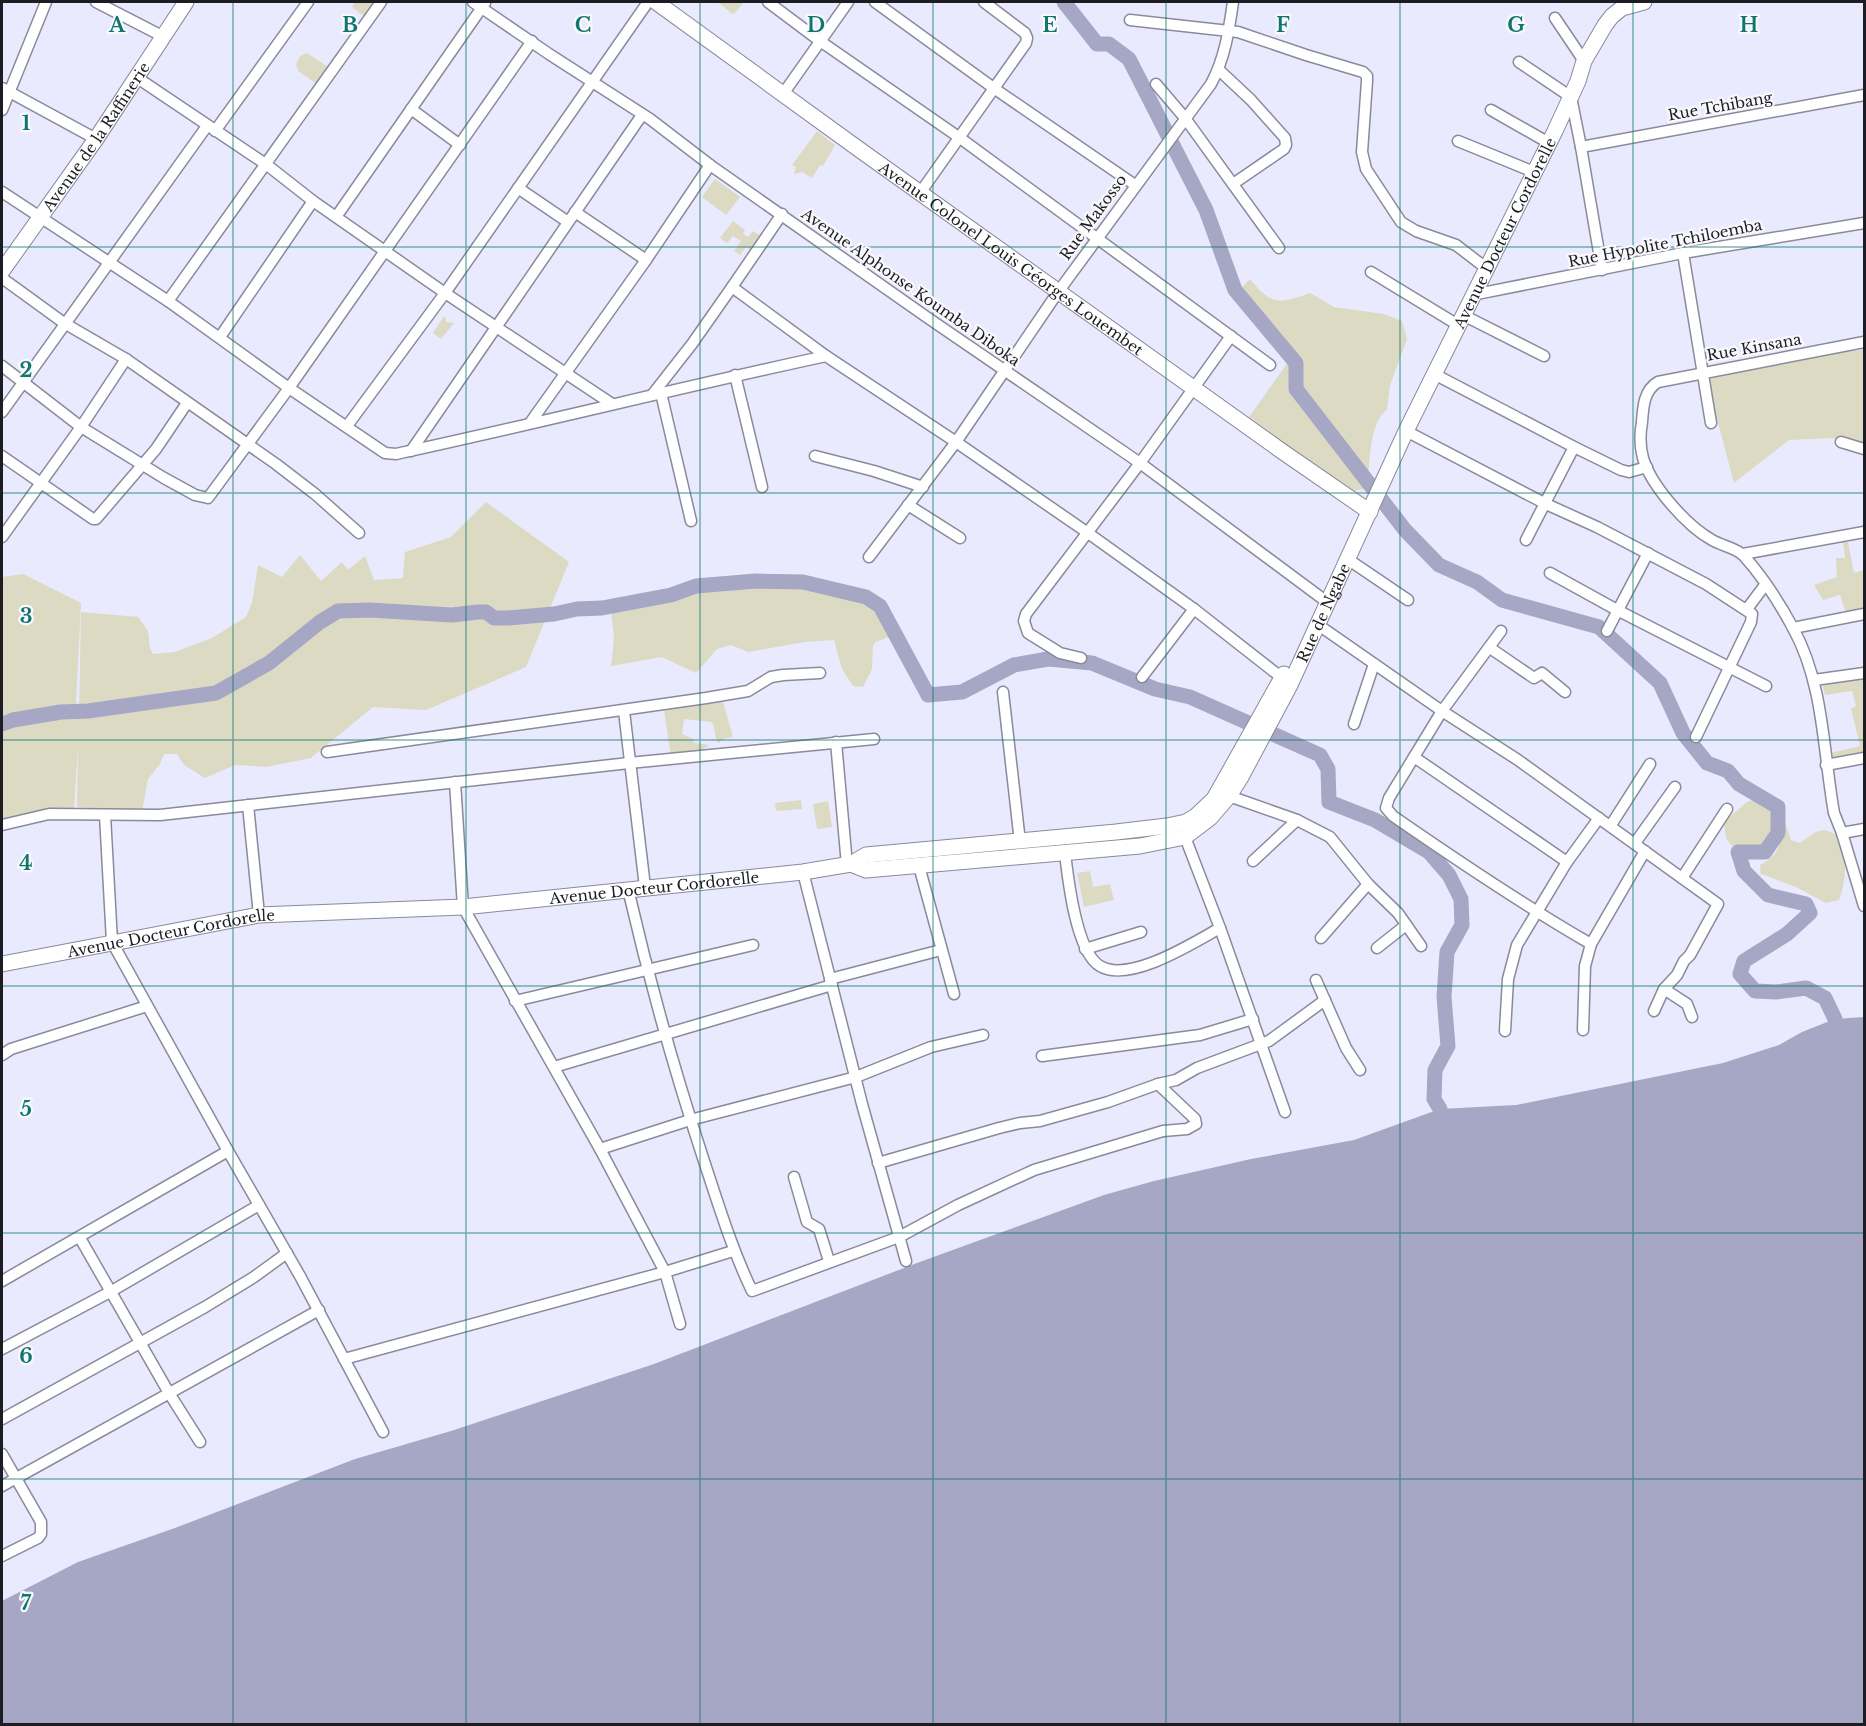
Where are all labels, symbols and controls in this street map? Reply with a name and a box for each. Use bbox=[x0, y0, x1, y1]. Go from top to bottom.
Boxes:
text: A bbox=[108, 13, 126, 37]
text: B bbox=[342, 13, 358, 37]
text: C bbox=[575, 13, 591, 37]
text: D bbox=[807, 13, 825, 37]
text: E bbox=[1042, 13, 1058, 37]
text: F bbox=[1276, 13, 1290, 37]
text: G bbox=[1507, 13, 1525, 37]
text: H bbox=[1740, 13, 1759, 37]
street label: Avenue de la Raffinerie bbox=[38, 58, 153, 216]
street label: Rue Tchibang bbox=[1666, 87, 1775, 125]
text: 1 bbox=[22, 111, 31, 135]
street label: Avenue Docteur Cordorelle bbox=[1449, 134, 1560, 332]
street label: Avenue Colonel Louis Géorges Louembet bbox=[875, 157, 1147, 359]
street label: Rue Makosso bbox=[1056, 170, 1131, 264]
street label: Avenue Alphonse Koumba Diboka bbox=[797, 203, 1025, 371]
street label: Rue Hypolite Tchiloemba bbox=[1566, 215, 1764, 271]
street label: Rue Kinsana bbox=[1705, 329, 1803, 365]
text: 2 bbox=[19, 358, 33, 382]
street label: Rue de Ngabe bbox=[1292, 560, 1354, 665]
text: 3 bbox=[20, 604, 32, 628]
text: 4 bbox=[19, 851, 33, 875]
street label: Avenue Docteur Cordorelle bbox=[547, 867, 760, 908]
street label: Avenue Docteur Cordorelle bbox=[65, 905, 275, 961]
text: 5 bbox=[20, 1097, 32, 1121]
text: 6 bbox=[19, 1344, 33, 1368]
text: 7 bbox=[21, 1591, 32, 1615]

